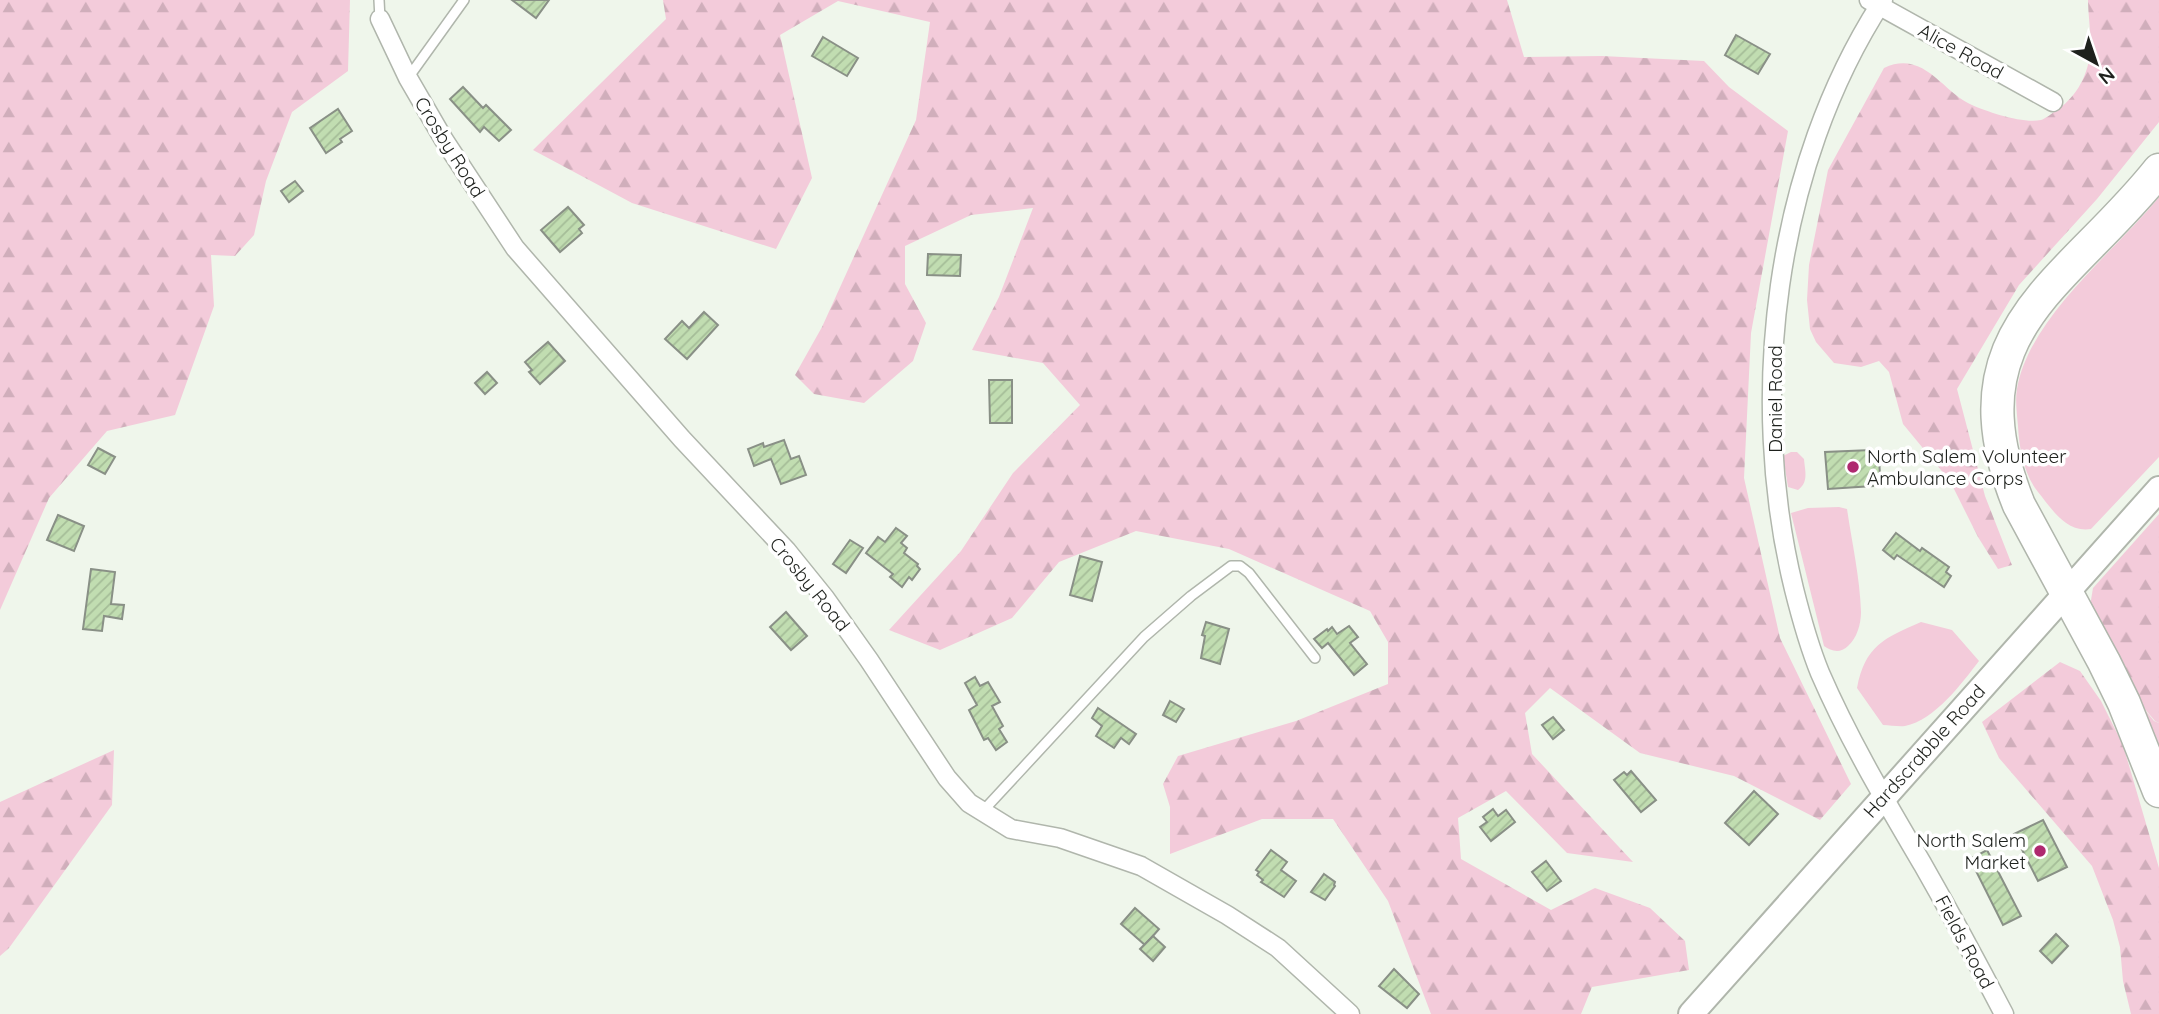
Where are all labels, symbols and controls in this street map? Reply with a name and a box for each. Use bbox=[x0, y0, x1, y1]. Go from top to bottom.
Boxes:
street label: Alice Road bbox=[1914, 18, 2008, 84]
north arrow bbox=[2061, 28, 2131, 98]
text: N bbox=[2094, 62, 2120, 90]
street label: Crosby Road bbox=[410, 92, 490, 202]
street label: Daniel Road bbox=[1763, 345, 1787, 453]
place label: North Salem Volunteer Ambulance Corps bbox=[1867, 444, 2067, 490]
marker: North Salem Volunteer Ambulance Corps bbox=[1845, 459, 1861, 475]
street label: Crosby Road bbox=[765, 532, 855, 636]
street label: Hardscrabble Road bbox=[1858, 679, 1990, 823]
place label: North Salem Market bbox=[1917, 828, 2026, 874]
marker: North Salem Market bbox=[2032, 843, 2048, 859]
street label: Fields Road bbox=[1930, 891, 2000, 993]

